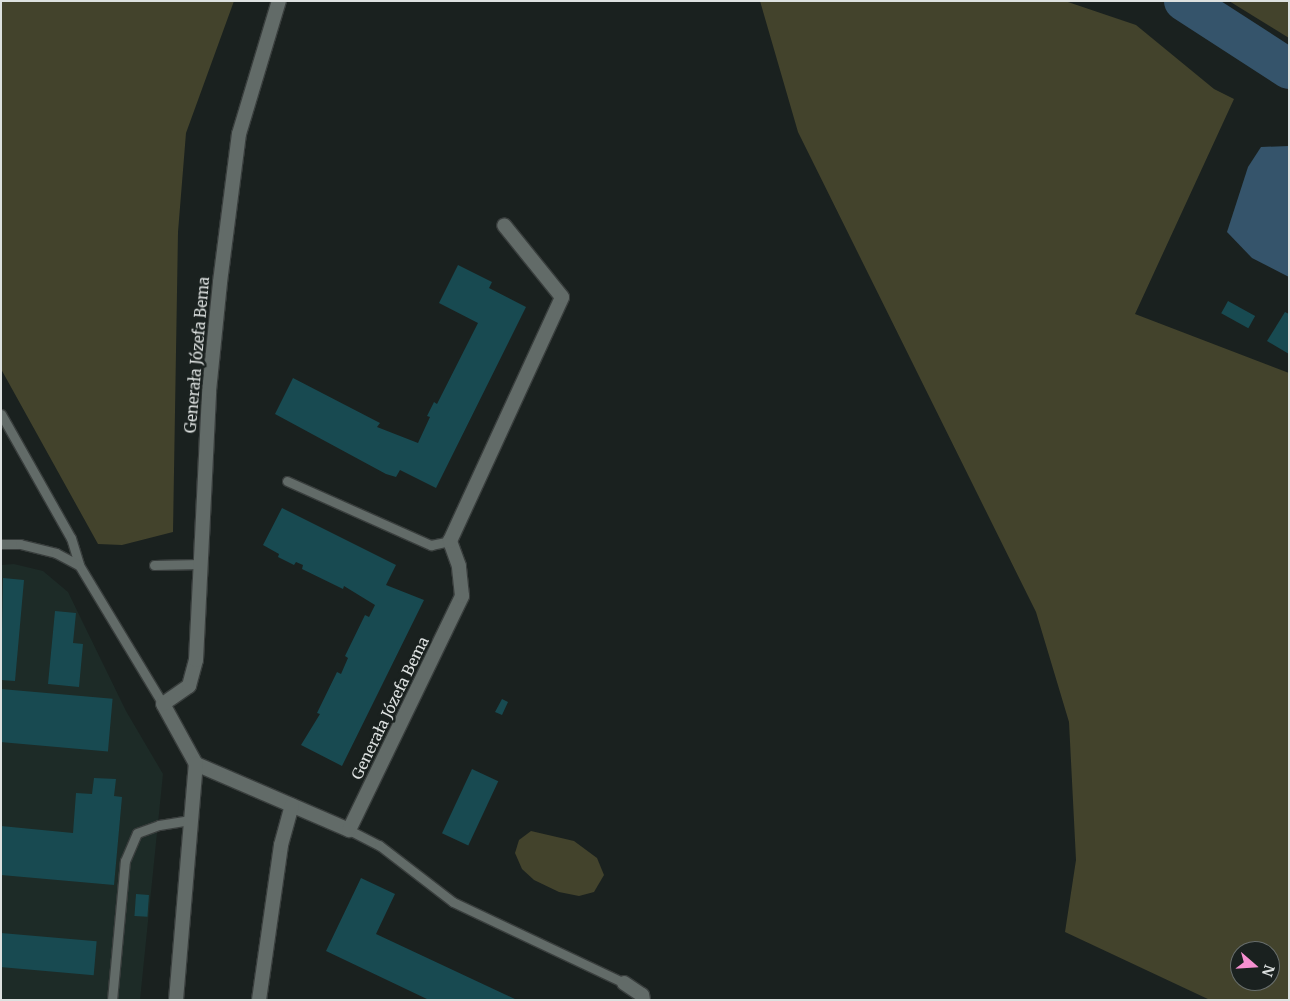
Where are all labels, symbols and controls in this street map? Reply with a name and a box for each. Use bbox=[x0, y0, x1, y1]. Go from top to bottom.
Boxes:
street label: Generała Józefa Bema bbox=[181, 276, 213, 434]
street label: Generała Józefa Bema bbox=[348, 634, 432, 782]
north arrow bbox=[1230, 941, 1280, 991]
text: N bbox=[1258, 962, 1279, 979]

